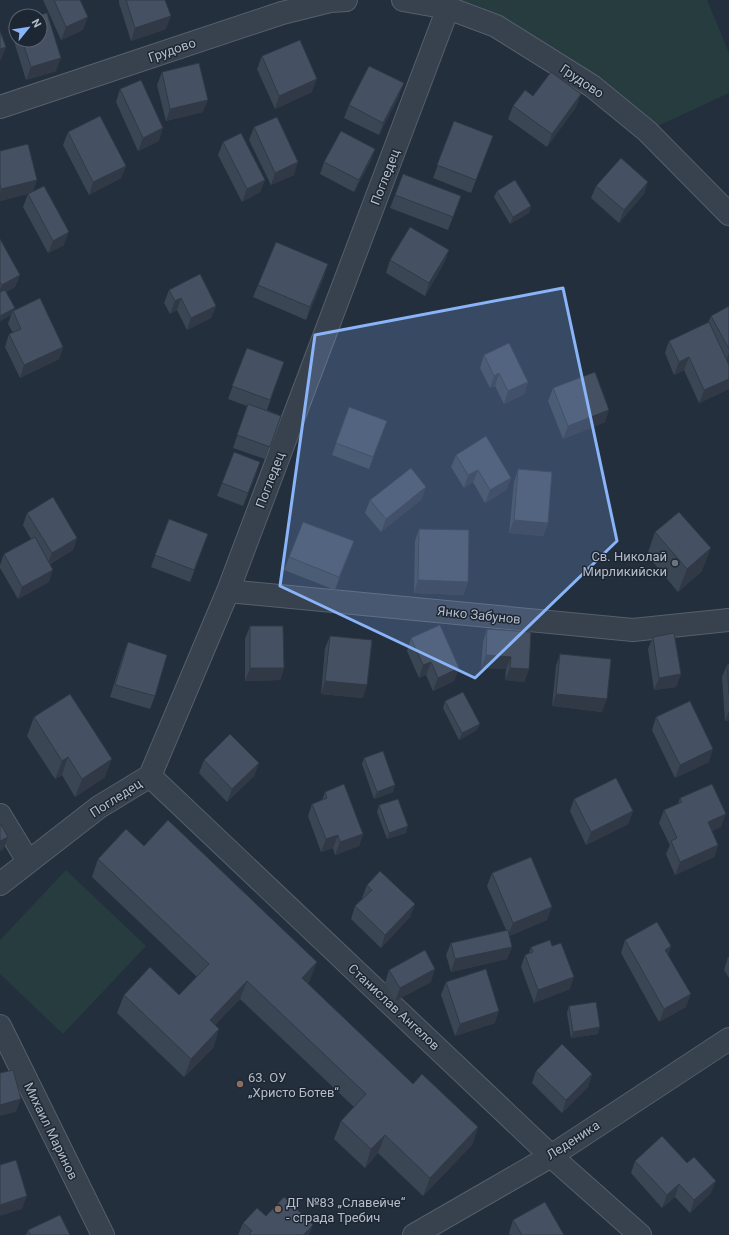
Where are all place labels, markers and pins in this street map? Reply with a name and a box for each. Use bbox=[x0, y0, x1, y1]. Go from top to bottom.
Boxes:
place label: Св. Николай Мирликийски bbox=[583, 549, 667, 579]
marker: Св. Николай Мирликийски bbox=[670, 558, 680, 568]
place label: 63. ОУ „Христо Ботев“ bbox=[248, 1070, 339, 1100]
marker: 63. ОУ „Христо Ботев“ bbox=[235, 1079, 245, 1089]
place label: ДГ №83 „Славейче“ - сграда Требич bbox=[286, 1195, 406, 1225]
marker: ДГ №83 „Славейче“ - сграда Требич bbox=[273, 1204, 283, 1214]

